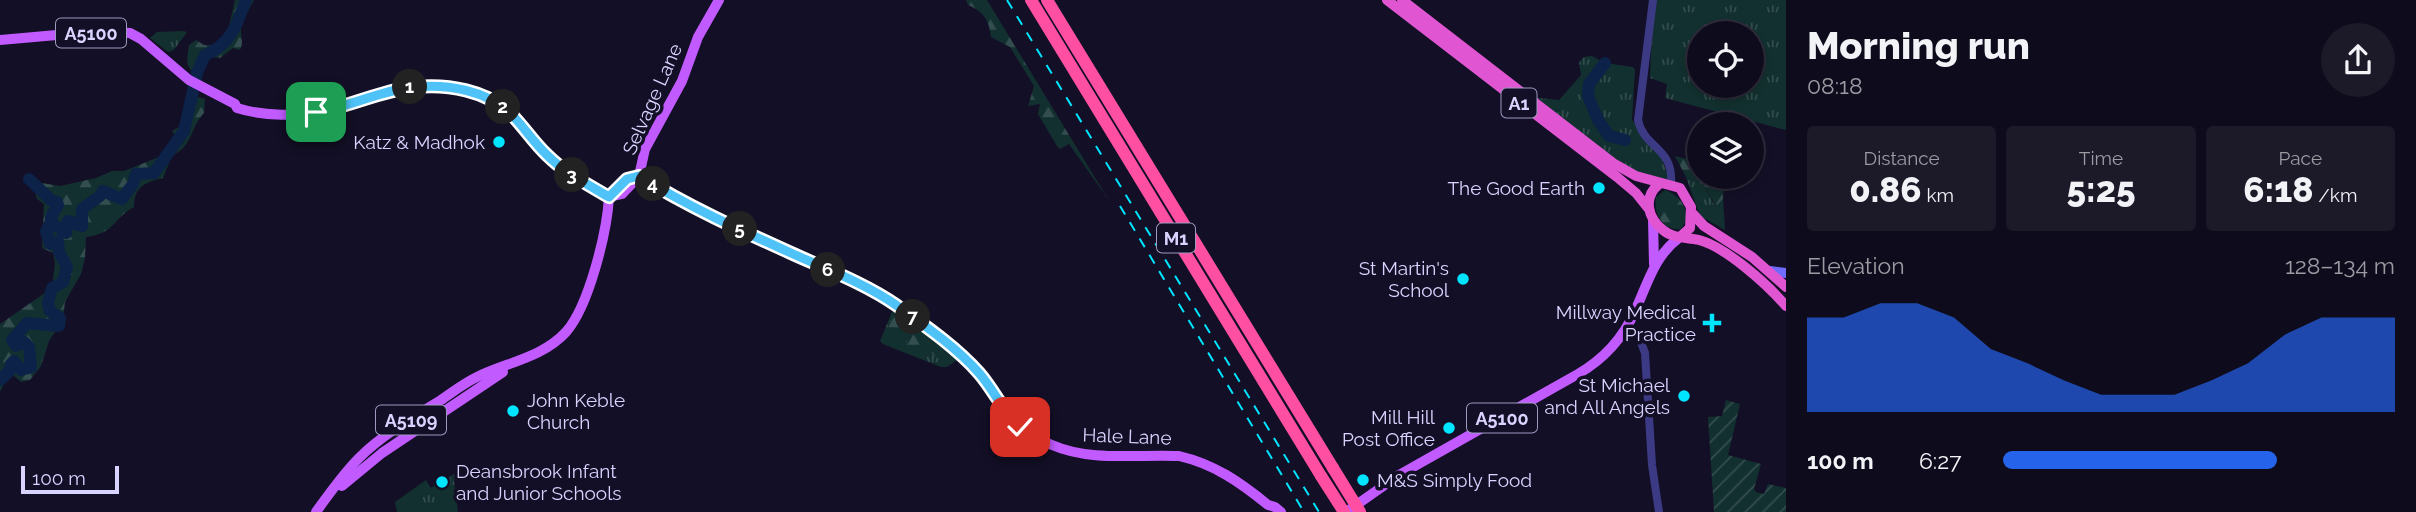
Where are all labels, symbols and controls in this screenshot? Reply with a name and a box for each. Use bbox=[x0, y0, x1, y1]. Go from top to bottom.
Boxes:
road number: A5100 bbox=[56, 18, 126, 48]
map controls bbox=[1687, 21, 1764, 189]
button: locate bbox=[1687, 21, 1764, 98]
text: Morning run bbox=[1807, 23, 2030, 68]
button: share bbox=[2321, 23, 2395, 97]
street label: Selvage Lane bbox=[618, 40, 686, 158]
pin: 1 bbox=[392, 70, 428, 104]
text: 08:18 bbox=[1807, 72, 1863, 99]
text: 1 bbox=[405, 75, 414, 97]
pin bbox=[286, 82, 346, 142]
road number: A1 bbox=[1502, 88, 1536, 118]
pin: 2 bbox=[486, 90, 520, 124]
icon: arrive bbox=[297, 93, 335, 131]
text: 2 bbox=[497, 95, 508, 117]
button: layers bbox=[1687, 112, 1764, 189]
place label: Katz & Madhok bbox=[353, 131, 485, 153]
marker: Katz & Madhok bbox=[491, 134, 507, 150]
text: Distance bbox=[1864, 147, 1940, 169]
text: Time bbox=[2079, 147, 2123, 169]
text: Pace bbox=[2279, 147, 2322, 169]
pin: 3 bbox=[554, 158, 590, 192]
text: 3 bbox=[566, 163, 577, 185]
pin: 4 bbox=[636, 166, 670, 202]
text: 0.86 bbox=[1849, 169, 1922, 210]
text: 5:25 bbox=[2067, 169, 2135, 210]
text: 6:18 bbox=[2243, 169, 2314, 210]
text: 4 bbox=[647, 172, 658, 194]
place label: The Good Earth bbox=[1447, 177, 1585, 199]
marker: The Good Earth bbox=[1591, 180, 1607, 196]
text: km bbox=[1922, 184, 1954, 206]
text: /km bbox=[2314, 184, 2357, 206]
pin: 5 bbox=[722, 212, 758, 246]
text: 5 bbox=[734, 217, 745, 239]
road number: M1 bbox=[1157, 224, 1195, 252]
pin: 6 bbox=[810, 252, 846, 288]
text: Elevation bbox=[1807, 252, 1905, 279]
text: 128–134 m bbox=[2285, 252, 2395, 279]
place label: St Martin's School bbox=[1359, 257, 1450, 301]
text: 6 bbox=[822, 258, 833, 280]
marker: St Martin's School bbox=[1455, 271, 1471, 287]
pin: 7 bbox=[895, 300, 930, 334]
place label: Millway Medical Practice bbox=[1556, 301, 1697, 345]
text: 7 bbox=[907, 305, 918, 327]
marker: Millway Medical Practice bbox=[1702, 313, 1722, 333]
place label: St Michael and All Angels bbox=[1544, 374, 1671, 418]
marker: St Michael and All Angels bbox=[1676, 388, 1692, 404]
place label: John Keble Church bbox=[527, 389, 625, 433]
pin bbox=[990, 397, 1050, 457]
marker: John Keble Church bbox=[505, 403, 521, 419]
road number: A5100 bbox=[1467, 404, 1537, 432]
road number: A5109 bbox=[376, 406, 446, 434]
place label: Mill Hill Post Office bbox=[1342, 406, 1436, 450]
icon: check bbox=[1001, 408, 1039, 446]
marker: Mill Hill Post Office bbox=[1441, 420, 1457, 436]
street label: Hale Lane bbox=[1082, 423, 1172, 449]
text: 100 m bbox=[1807, 447, 1874, 474]
text: 6:27 bbox=[1919, 447, 1961, 474]
place label: Deansbrook Infant and Junior Schools bbox=[456, 460, 622, 504]
scale bar bbox=[21, 463, 119, 495]
text: 100 m bbox=[32, 467, 86, 489]
place label: M&S Simply Food bbox=[1377, 469, 1532, 491]
marker: M&S Simply Food bbox=[1355, 472, 1371, 488]
marker: Deansbrook Infant and Junior Schools bbox=[434, 474, 450, 490]

